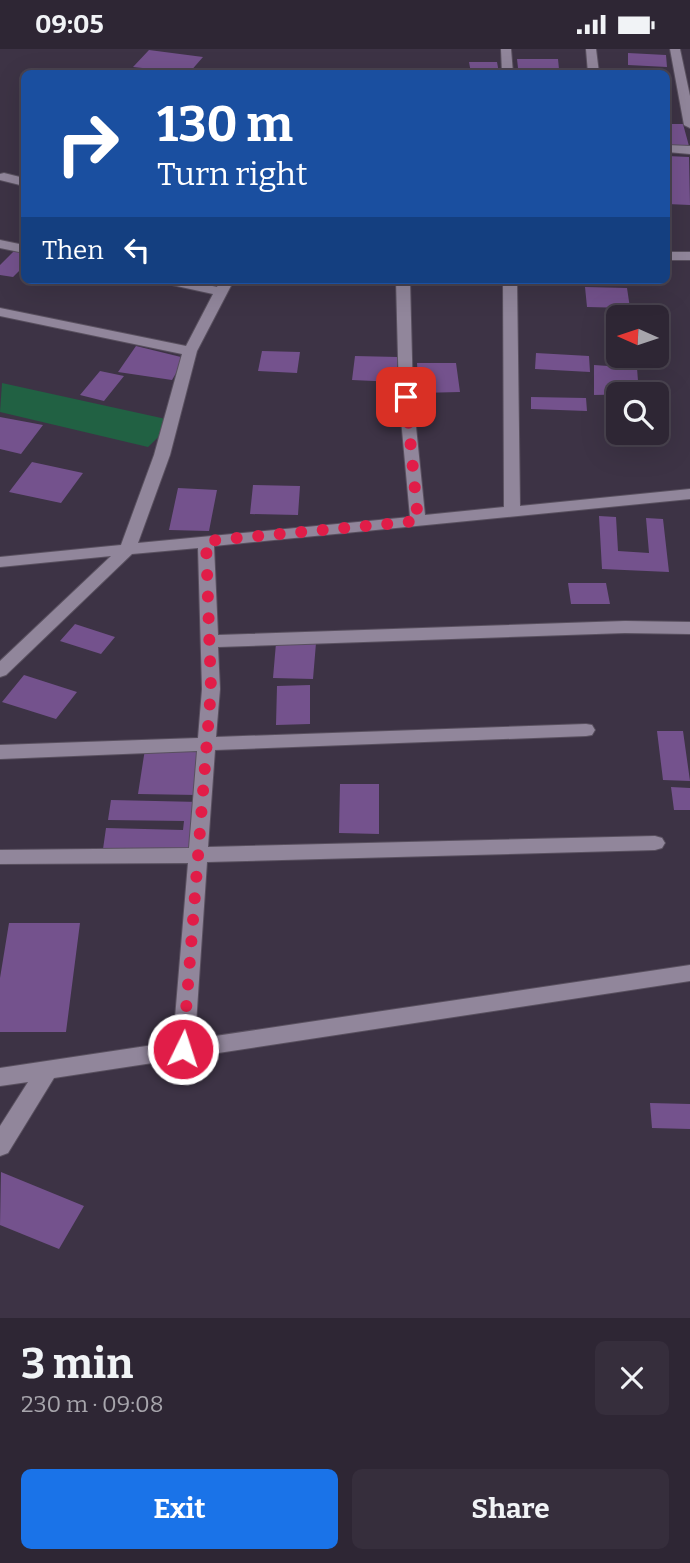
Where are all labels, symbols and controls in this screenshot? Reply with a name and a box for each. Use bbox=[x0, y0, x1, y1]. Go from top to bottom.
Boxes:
text: 09:05 bbox=[35, 9, 104, 40]
text: 130 m bbox=[157, 95, 293, 154]
icon: right bbox=[42, 98, 133, 189]
text: Turn right bbox=[157, 155, 308, 193]
icon: left bbox=[118, 231, 156, 269]
text: Then bbox=[42, 235, 104, 266]
north arrow bbox=[606, 305, 668, 367]
map controls bbox=[606, 305, 669, 445]
pin bbox=[376, 367, 436, 427]
icon: arrive bbox=[387, 378, 425, 416]
button: search bbox=[606, 382, 669, 445]
position arrow bbox=[146, 1012, 220, 1086]
text: 3 min bbox=[21, 1339, 133, 1389]
button: close bbox=[595, 1341, 669, 1415]
text: 230 m · 09:08 bbox=[21, 1390, 164, 1418]
button: Exit bbox=[21, 1469, 338, 1549]
button: Share bbox=[352, 1469, 669, 1549]

